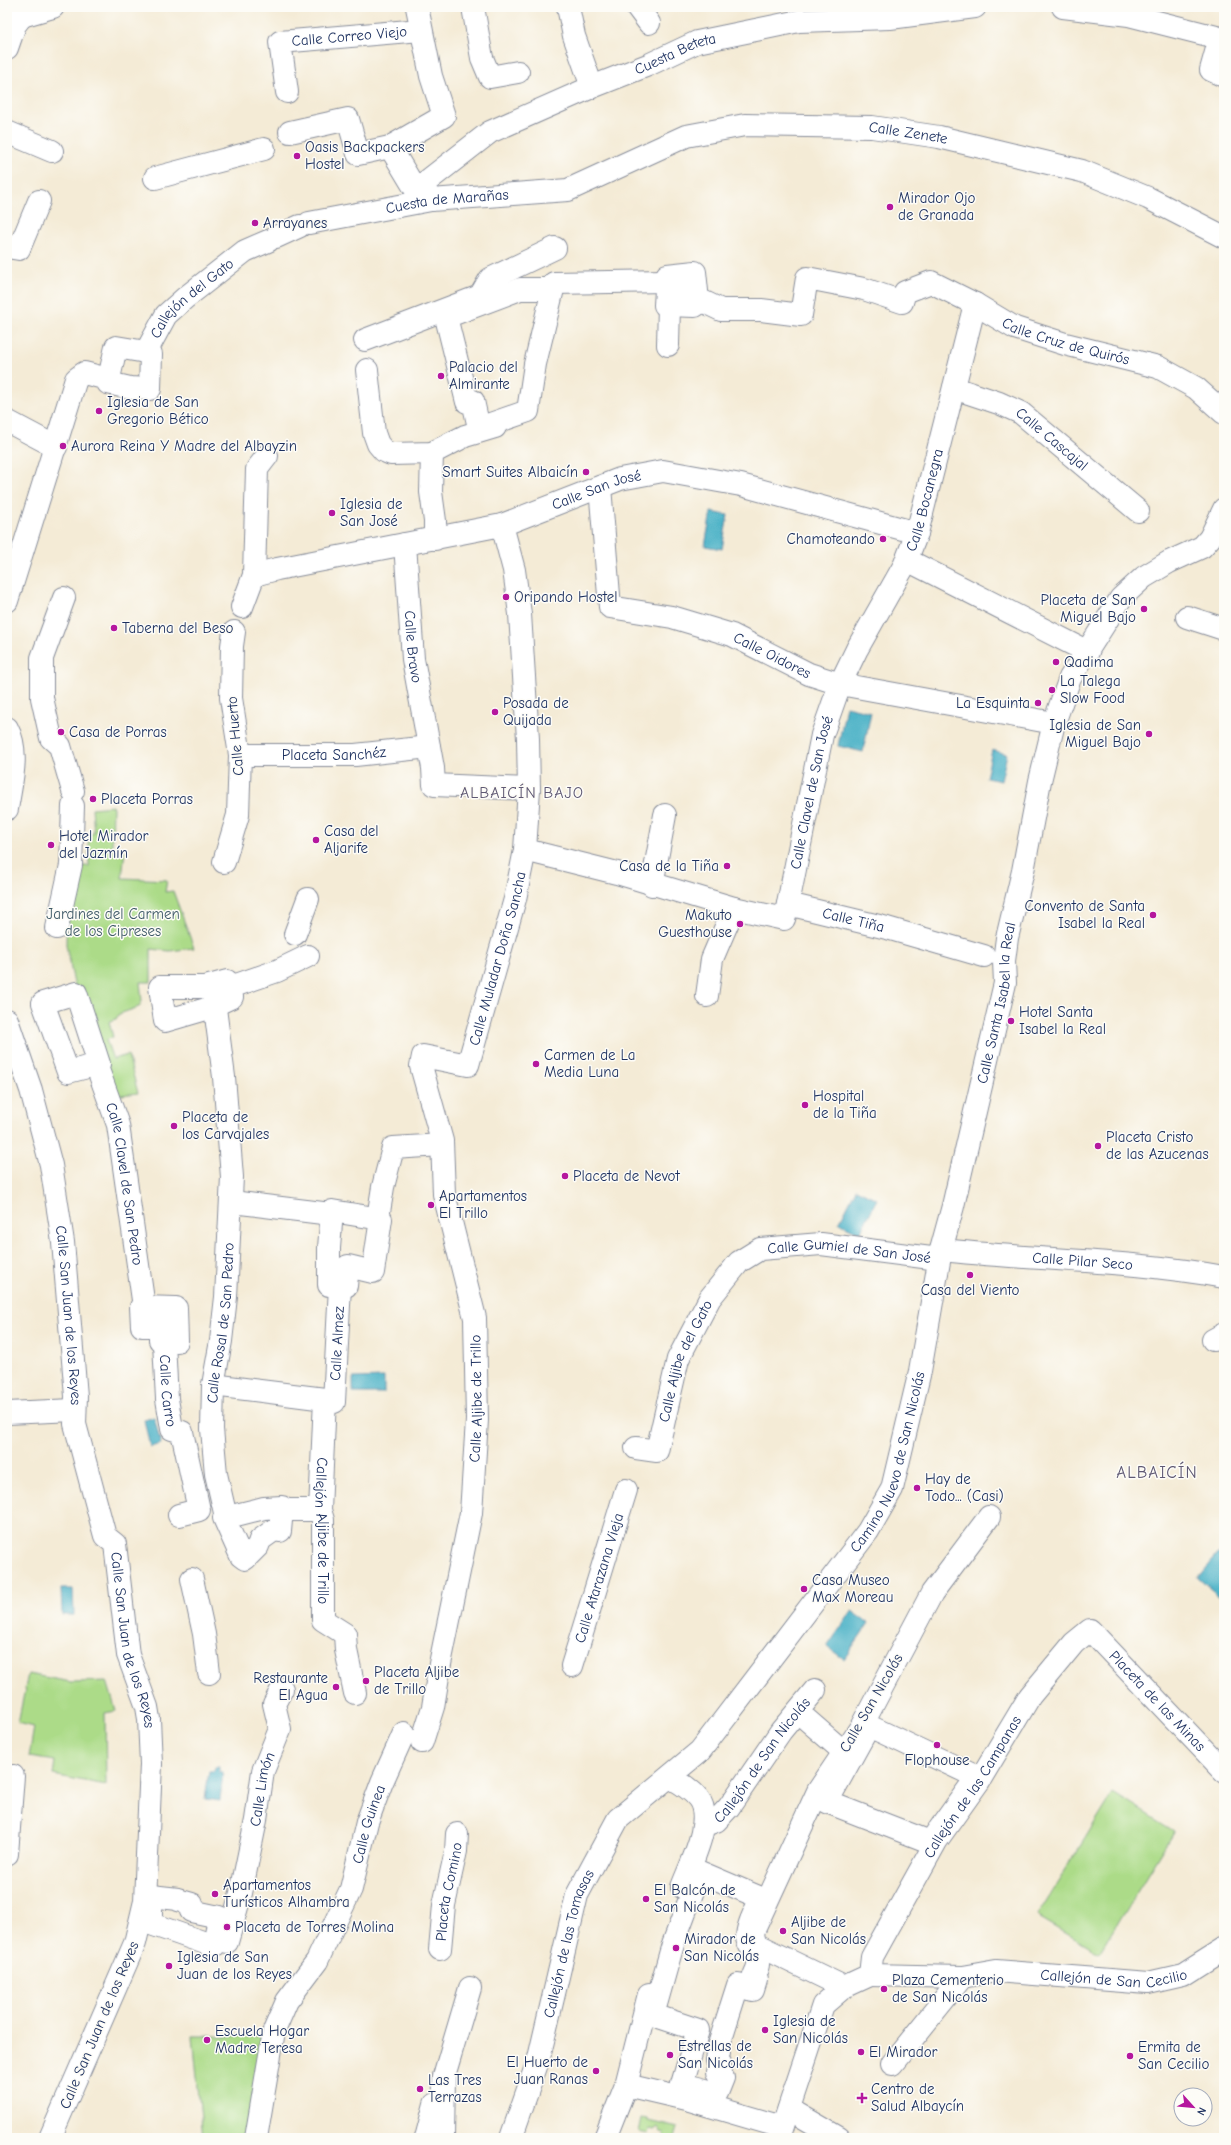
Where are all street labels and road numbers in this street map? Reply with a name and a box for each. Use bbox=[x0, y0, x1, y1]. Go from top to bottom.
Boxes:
street label: Calle Correo Viejo bbox=[291, 22, 408, 50]
street label: Cuesta Beteta bbox=[632, 29, 717, 78]
street label: Calle Zenete bbox=[868, 118, 950, 148]
street label: Cuesta de Marañas bbox=[384, 185, 509, 217]
street label: Callejón del Gato bbox=[146, 254, 237, 341]
street label: Calle Cruz de Quirós bbox=[999, 313, 1131, 369]
street label: Calle Cascajal bbox=[1012, 404, 1092, 474]
street label: Calle Bocanegra bbox=[902, 447, 947, 554]
street label: Calle San José bbox=[549, 466, 643, 514]
street label: Calle Bravo bbox=[401, 610, 426, 684]
street label: Calle Oidores bbox=[731, 628, 814, 683]
street label: Calle Huerto bbox=[223, 695, 247, 777]
street label: Calle Clavel de San José bbox=[786, 713, 837, 871]
street label: Placeta Sanchéz bbox=[282, 743, 388, 764]
street label: Calle Muladar Doña Sancha bbox=[465, 870, 529, 1048]
street label: Calle Tiña bbox=[821, 904, 886, 936]
street label: Calle Santa Isabel la Real bbox=[973, 920, 1019, 1085]
street label: Calle Clavel de San Pedro bbox=[102, 1100, 147, 1267]
street label: Calle San Juan de los Reyes bbox=[52, 1224, 85, 1405]
street label: Calle Gumiel de San José bbox=[767, 1235, 932, 1267]
street label: Calle Rosal de San Pedro bbox=[204, 1242, 238, 1403]
street label: Calle Pilar Seco bbox=[1032, 1248, 1134, 1274]
street label: Calle Aljibe del Gato bbox=[655, 1297, 716, 1424]
street label: Calle Almez bbox=[326, 1305, 348, 1381]
street label: Calle Aljibe de Trillo bbox=[465, 1334, 486, 1463]
street label: Calle Carro bbox=[156, 1354, 180, 1428]
street label: Camino Nuevo de San Nicolás bbox=[846, 1370, 929, 1556]
street label: Callejón Aljibe de Trillo bbox=[311, 1457, 332, 1604]
street label: Calle Atarazana Vieja bbox=[571, 1511, 627, 1645]
street label: Calle San Juan de los Reyes bbox=[107, 1551, 158, 1728]
street label: Placeta de las Minas bbox=[1105, 1647, 1209, 1755]
street label: Calle San Nicolás bbox=[835, 1650, 907, 1756]
street label: Callejón de San Nicolás bbox=[710, 1694, 814, 1827]
street label: Callejón de las Campanas bbox=[920, 1712, 1025, 1861]
street label: Calle Limón bbox=[246, 1749, 279, 1828]
street label: Calle Guinea bbox=[348, 1782, 389, 1865]
street label: Placeta Comino bbox=[432, 1842, 465, 1942]
street label: Callejón de las Tomasas bbox=[540, 1866, 598, 2020]
street label: Calle San Juan de los Reyes bbox=[55, 1939, 143, 2111]
street label: Callejón de San Cecilio bbox=[1040, 1965, 1189, 1992]

